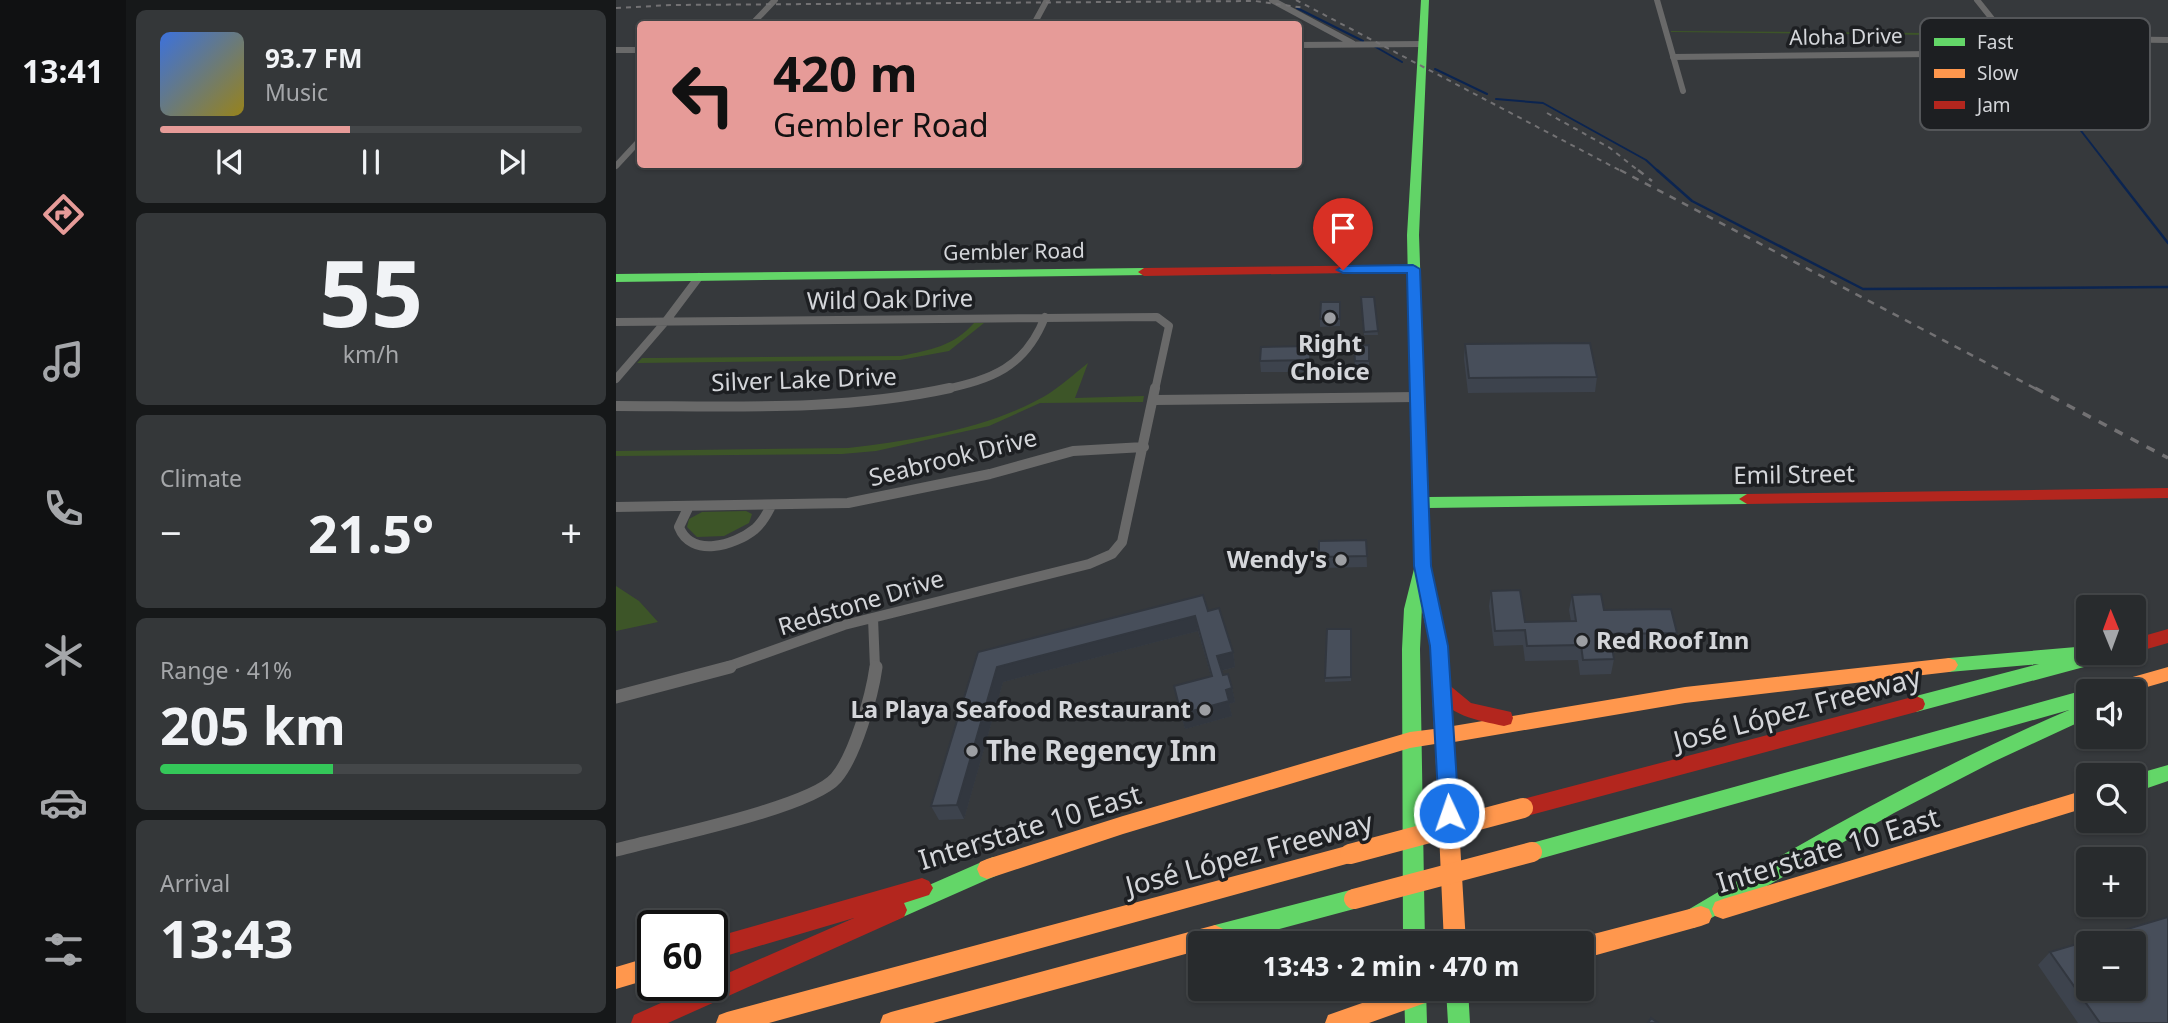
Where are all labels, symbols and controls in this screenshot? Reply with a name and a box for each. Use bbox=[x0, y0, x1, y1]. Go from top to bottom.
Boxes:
legend bbox=[1920, 18, 2150, 130]
street label: Aloha Drive bbox=[1789, 21, 1903, 51]
text: Fast bbox=[1977, 29, 2014, 55]
text: 93.7 FM bbox=[265, 40, 362, 76]
text: 420 m bbox=[773, 40, 918, 106]
text: 13:41 bbox=[22, 49, 104, 92]
icon: left bbox=[658, 49, 749, 140]
text: Slow bbox=[1977, 60, 2018, 86]
text: Music bbox=[265, 76, 328, 108]
text: Jam bbox=[1975, 92, 2011, 118]
text: Gembler Road bbox=[773, 103, 989, 146]
icon: previous bbox=[211, 143, 249, 181]
icon: pause bbox=[352, 143, 390, 181]
icon: next bbox=[493, 143, 531, 181]
icon: directions bbox=[39, 190, 88, 239]
pin bbox=[1313, 198, 1373, 270]
icon: arrive bbox=[1324, 209, 1362, 247]
text: 55 bbox=[319, 230, 423, 354]
street label: Gembler Road bbox=[943, 236, 1085, 266]
street label: Wild Oak Drive bbox=[807, 281, 973, 316]
marker: Right Choice bbox=[1322, 310, 1338, 326]
place label: Right Choice bbox=[1290, 326, 1370, 387]
icon: music bbox=[39, 337, 88, 386]
text: km/h bbox=[343, 338, 399, 370]
street label: Silver Lake Drive bbox=[711, 359, 897, 398]
street label: Seabrook Drive bbox=[865, 420, 1040, 493]
street label: Emil Street bbox=[1733, 456, 1855, 491]
text: Climate bbox=[160, 462, 242, 494]
icon: phone bbox=[39, 484, 88, 533]
text: 21.5° bbox=[308, 497, 434, 568]
text: − bbox=[160, 506, 182, 558]
text: + bbox=[560, 506, 582, 558]
place label: Wendy's bbox=[1227, 542, 1327, 575]
marker: Wendy's bbox=[1333, 552, 1349, 568]
street label: Redstone Drive bbox=[774, 561, 948, 642]
north arrow bbox=[2076, 595, 2146, 665]
map controls bbox=[2076, 595, 2146, 1001]
place label: Red Roof Inn bbox=[1596, 623, 1749, 656]
icon: climate bbox=[39, 631, 88, 680]
marker: Red Roof Inn bbox=[1574, 633, 1590, 649]
text: Range · 41% bbox=[160, 654, 292, 686]
street label: José López Freeway bbox=[1666, 657, 1925, 760]
button: sound bbox=[2076, 679, 2146, 749]
text: 205 km bbox=[160, 689, 346, 760]
place label: La Playa Seafood Restaurant bbox=[850, 692, 1191, 725]
marker: La Playa Seafood Restaurant bbox=[1197, 702, 1213, 718]
place label: The Regency Inn bbox=[986, 731, 1217, 769]
marker: The Regency Inn bbox=[964, 743, 980, 759]
button: search bbox=[2076, 763, 2146, 833]
street label: Interstate 10 East bbox=[914, 774, 1146, 878]
position arrow bbox=[1412, 776, 1486, 850]
icon: car bbox=[39, 778, 88, 827]
street label: Interstate 10 East bbox=[1712, 797, 1944, 901]
street label: José López Freeway bbox=[1118, 802, 1377, 905]
button: + bbox=[2076, 847, 2146, 917]
text: Arrival bbox=[160, 867, 230, 899]
text: 13:43 bbox=[160, 902, 294, 973]
speed limit sign: 60 bbox=[637, 910, 728, 1001]
icon: filters bbox=[39, 925, 88, 974]
button: − bbox=[2076, 931, 2146, 1001]
text: 13:43 · 2 min · 470 m bbox=[1263, 948, 1519, 984]

